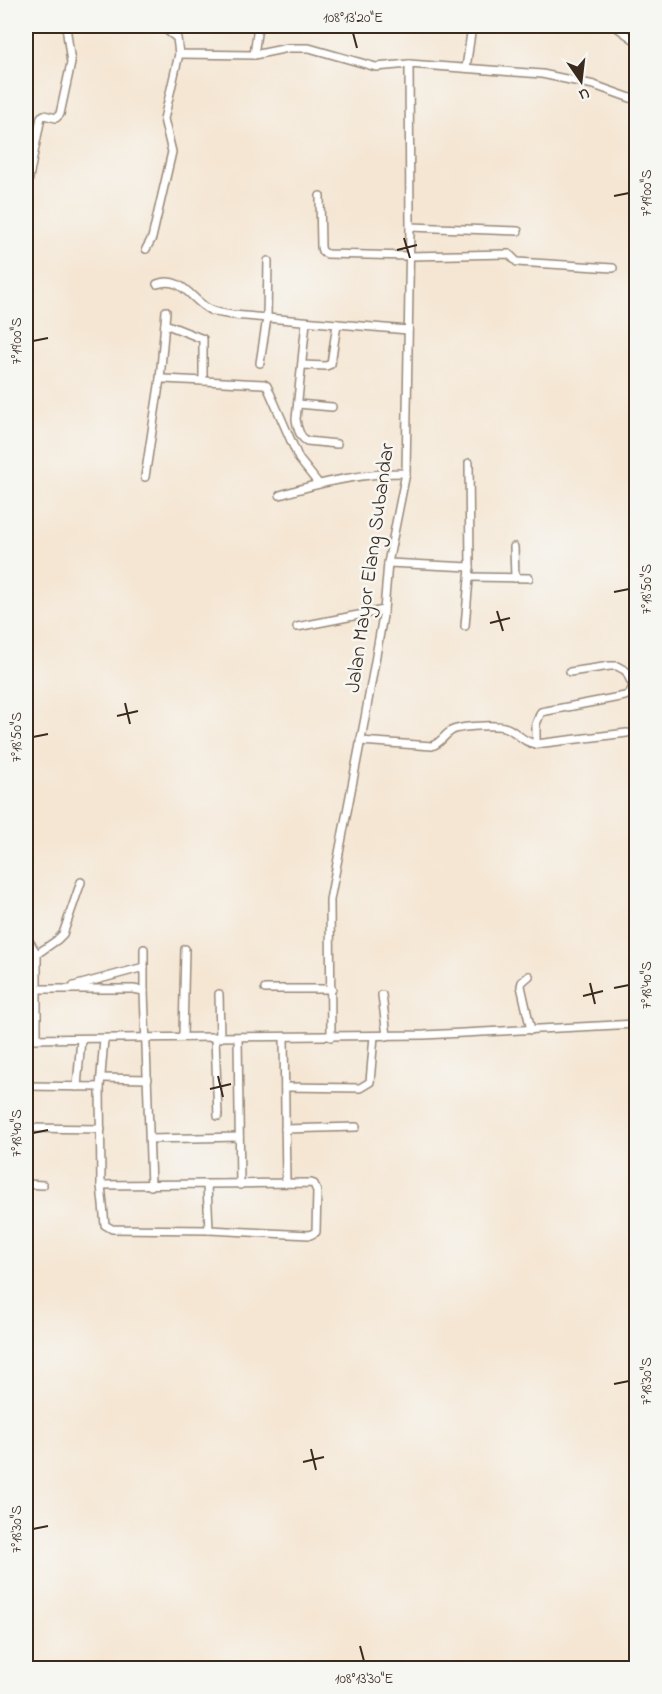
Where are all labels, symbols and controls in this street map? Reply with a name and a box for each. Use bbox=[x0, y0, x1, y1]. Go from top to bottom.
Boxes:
text: 108°13'20"E bbox=[323, 7, 383, 29]
north arrow bbox=[551, 51, 611, 111]
text: U bbox=[576, 81, 592, 106]
text: 7°19'00"S bbox=[636, 169, 658, 217]
text: 7°19'00"S bbox=[6, 317, 28, 365]
street label: Jalan Mayor Elang Subandar bbox=[339, 441, 405, 695]
text: 7°18'50"S bbox=[636, 563, 658, 614]
text: 7°18'50"S bbox=[6, 711, 28, 762]
text: 7°18'40"S bbox=[636, 961, 658, 1009]
text: 7°18'40"S bbox=[6, 1109, 28, 1157]
text: 7°18'30"S bbox=[636, 1357, 658, 1405]
text: 7°18'30"S bbox=[6, 1505, 28, 1553]
text: 108°13'30"E bbox=[335, 1668, 393, 1690]

